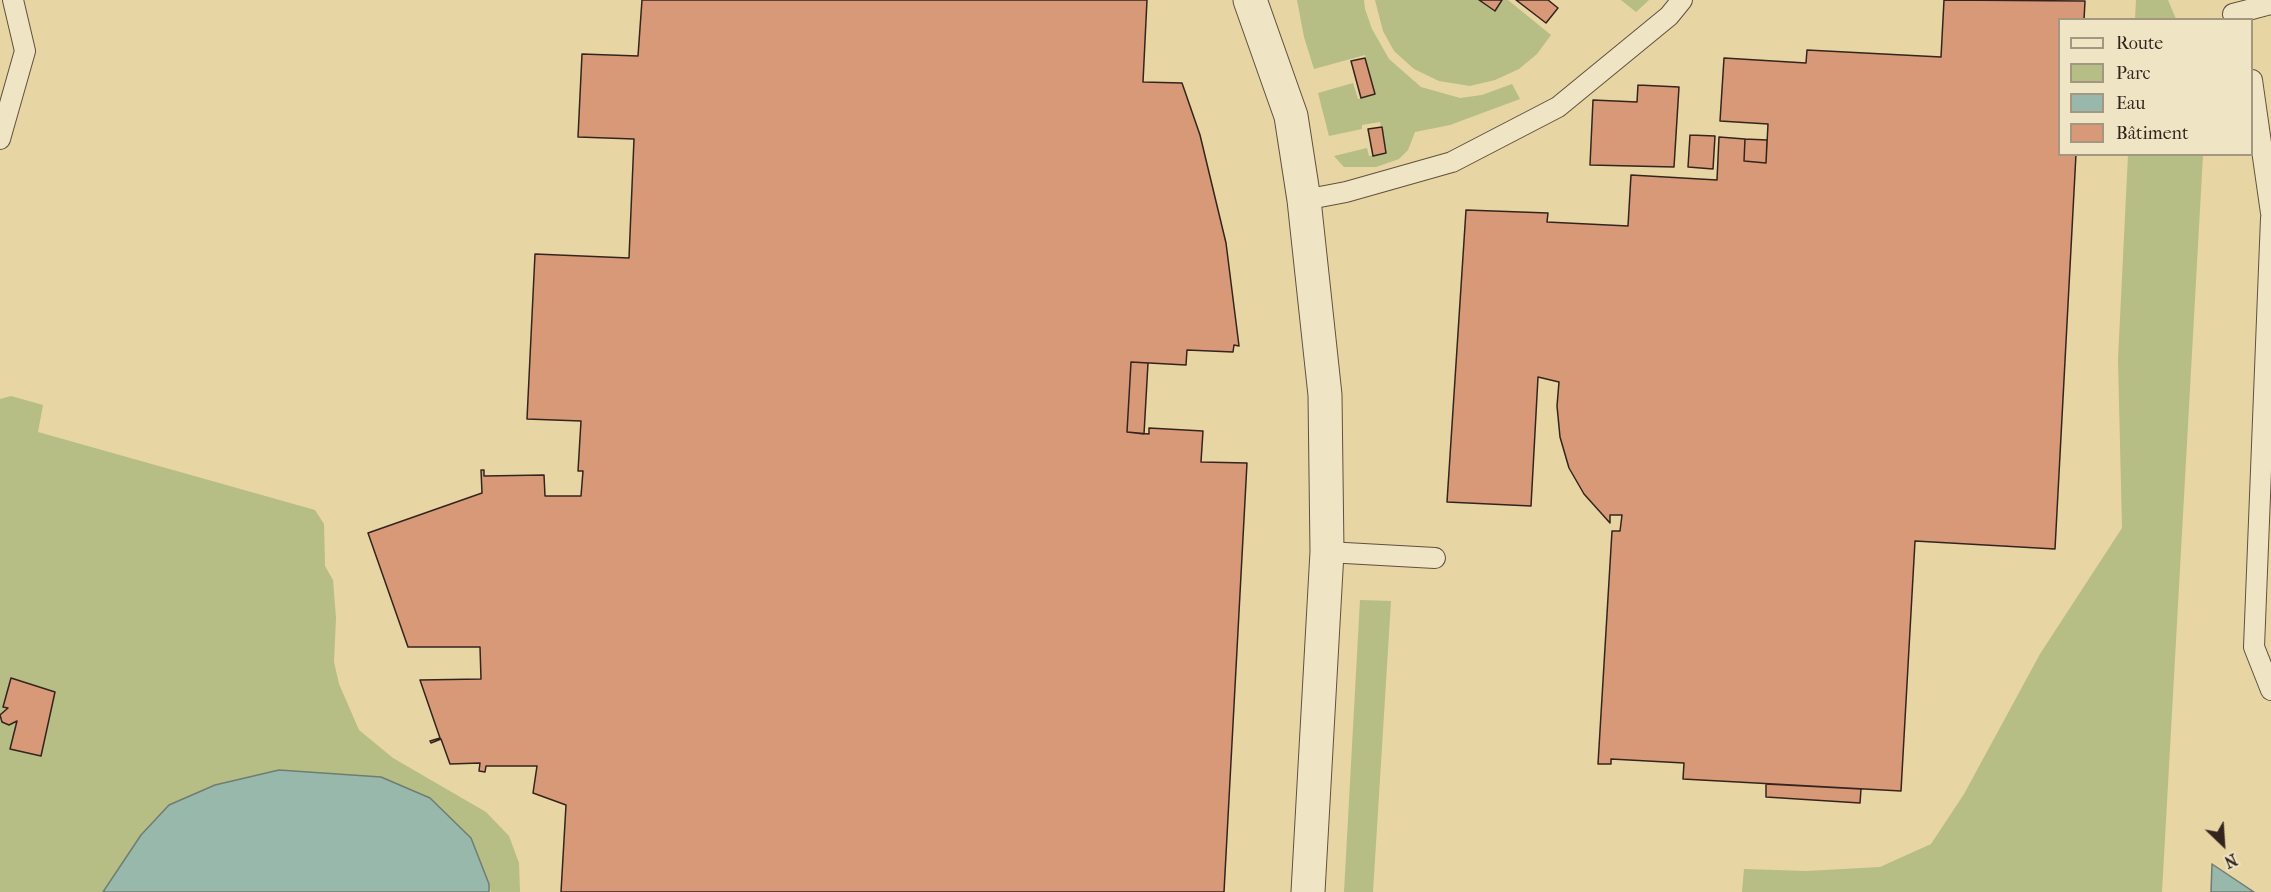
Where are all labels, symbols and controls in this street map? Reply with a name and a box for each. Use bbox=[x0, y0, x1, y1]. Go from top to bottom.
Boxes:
legend bbox=[2058, 18, 2253, 156]
text: Route bbox=[2116, 33, 2163, 54]
text: Parc bbox=[2116, 63, 2151, 84]
text: Eau bbox=[2116, 93, 2145, 114]
text: Bâtiment bbox=[2116, 123, 2188, 144]
north arrow bbox=[2193, 814, 2253, 874]
text: N bbox=[2221, 850, 2240, 872]

